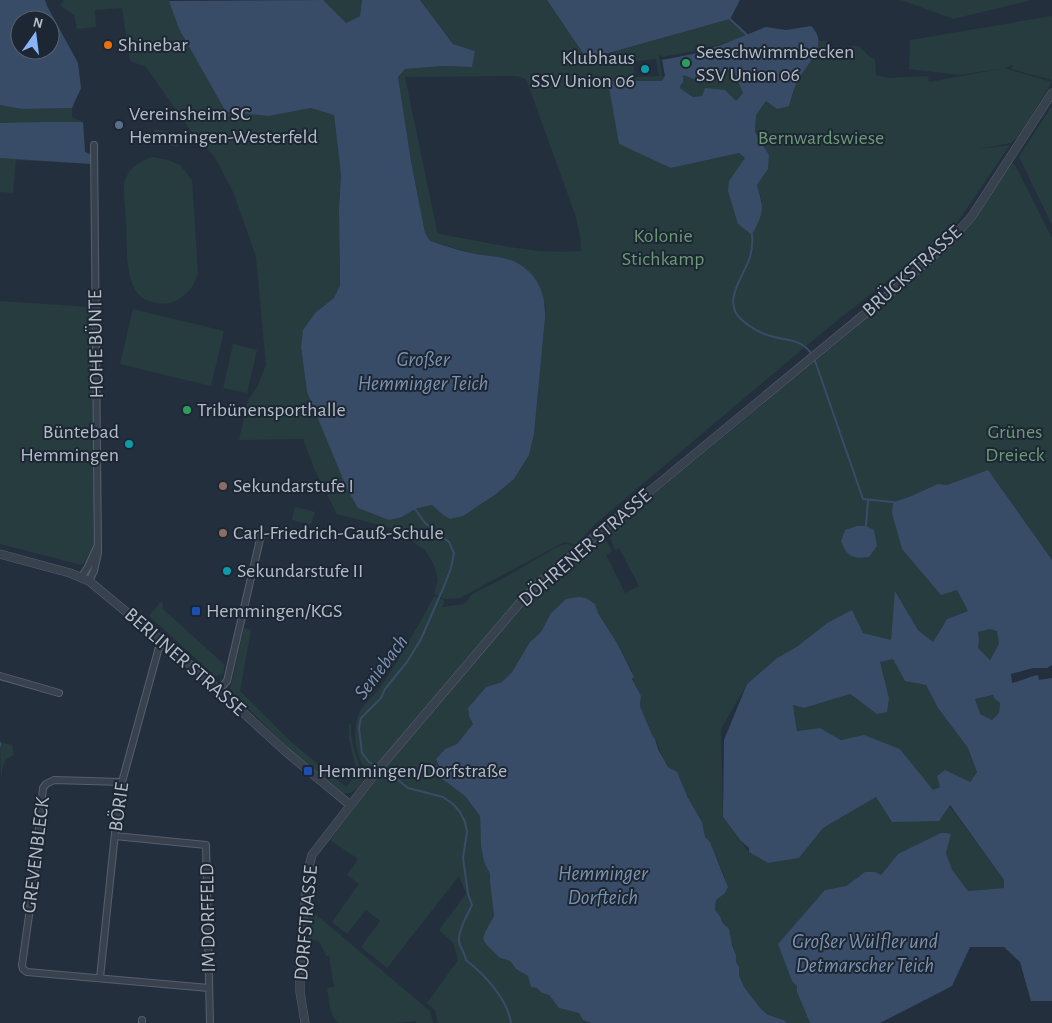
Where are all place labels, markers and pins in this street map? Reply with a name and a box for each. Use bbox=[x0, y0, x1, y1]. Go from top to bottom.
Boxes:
place label: Shinebar bbox=[118, 35, 188, 55]
marker: Shinebar bbox=[102, 39, 114, 51]
place label: Seeschwimmbecken SSV Union 06 bbox=[696, 42, 854, 85]
place label: Klubhaus SSV Union 06 bbox=[531, 48, 635, 91]
marker: Seeschwimmbecken SSV Union 06 bbox=[680, 57, 692, 69]
marker: Klubhaus SSV Union 06 bbox=[639, 63, 651, 75]
place label: Vereinsheim SC Hemmingen-Westerfeld bbox=[129, 104, 318, 147]
marker: Vereinsheim SC Hemmingen-Westerfeld bbox=[113, 119, 125, 131]
place label: Tribünensporthalle bbox=[197, 400, 346, 420]
marker: Tribünensporthalle bbox=[181, 404, 193, 416]
place label: Büntebad Hemmingen bbox=[20, 422, 119, 465]
marker: Büntebad Hemmingen bbox=[123, 438, 135, 450]
place label: Sekundarstufe I bbox=[233, 476, 354, 496]
marker: Sekundarstufe I bbox=[217, 480, 229, 492]
place label: Carl-Friedrich-Gauß-Schule bbox=[233, 523, 444, 543]
marker: Carl-Friedrich-Gauß-Schule bbox=[217, 527, 229, 539]
place label: Sekundarstufe II bbox=[237, 561, 363, 581]
marker: Sekundarstufe II bbox=[221, 565, 233, 577]
place label: Hemmingen/KGS bbox=[206, 601, 342, 621]
marker: Hemmingen/KGS bbox=[190, 605, 202, 617]
place label: Hemmingen/Dorfstraße bbox=[318, 761, 507, 781]
marker: Hemmingen/Dorfstraße bbox=[302, 765, 314, 777]

